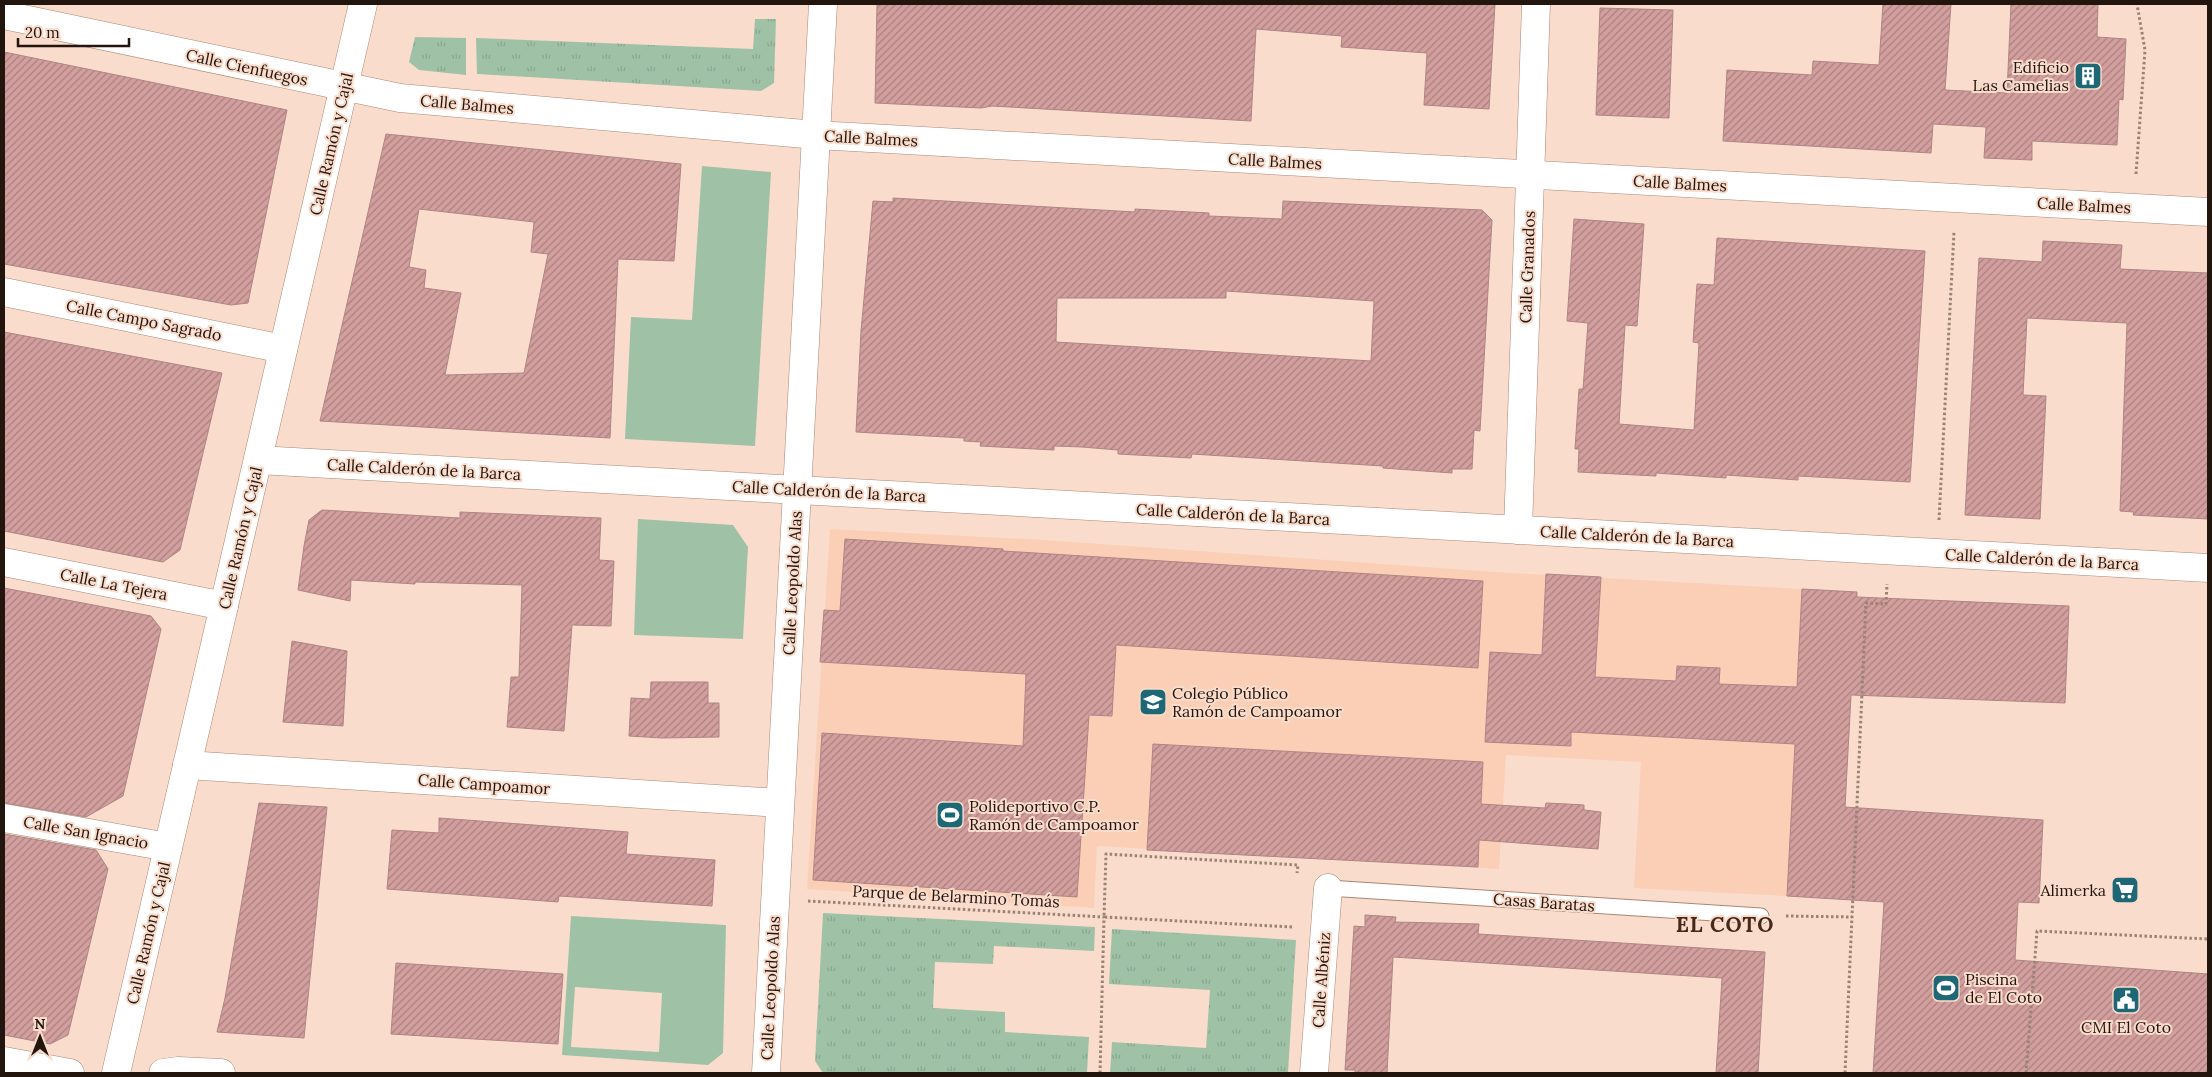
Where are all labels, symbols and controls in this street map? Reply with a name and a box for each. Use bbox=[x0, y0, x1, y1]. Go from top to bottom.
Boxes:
scale bar bbox=[18, 15, 129, 47]
text: 20 m bbox=[25, 23, 60, 42]
street label: Calle Cienfuegos bbox=[184, 44, 310, 90]
place label: Edificio Las Camelias bbox=[1973, 57, 2069, 95]
building icon: Edificio Las Camelias bbox=[2073, 61, 2103, 91]
street label: Calle Ramón y Cajal bbox=[305, 71, 357, 217]
street label: Calle Balmes bbox=[419, 90, 515, 118]
street label: Calle Balmes bbox=[824, 126, 918, 150]
street label: Calle Balmes bbox=[1228, 149, 1322, 173]
street label: Calle Balmes bbox=[1633, 171, 1727, 195]
street label: Calle Balmes bbox=[2037, 193, 2131, 217]
street label: Calle Granados bbox=[1515, 210, 1539, 324]
street label: Calle Campo Sagrado bbox=[65, 295, 223, 345]
street label: Calle Calderón de la Barca bbox=[327, 454, 521, 484]
street label: Calle Ramón y Cajal bbox=[214, 465, 266, 611]
street label: Calle Calderón de la Barca bbox=[732, 476, 926, 506]
street label: Calle Calderón de la Barca bbox=[1136, 499, 1330, 529]
street label: Calle Leopoldo Alas bbox=[778, 510, 806, 656]
street label: Calle Calderón de la Barca bbox=[1540, 521, 1734, 551]
street label: Calle Calderón de la Barca bbox=[1945, 544, 2139, 574]
street label: Calle La Tejera bbox=[59, 564, 169, 604]
place label: Colegio Público Ramón de Campoamor bbox=[1172, 683, 1342, 721]
school or university icon: Colegio Público Ramón de Campoamor bbox=[1138, 687, 1168, 717]
street label: Calle Campoamor bbox=[417, 769, 551, 799]
place label: Polideportivo C.P. Ramón de Campoamor bbox=[969, 796, 1139, 834]
sports icon: Polideportivo C.P. Ramón de Campoamor bbox=[935, 800, 965, 830]
street label: Calle San Ignacio bbox=[22, 811, 150, 853]
street label: Calle Ramón y Cajal bbox=[122, 860, 174, 1006]
supermarket icon: Alimerka bbox=[2110, 875, 2140, 905]
place label: Alimerka bbox=[2039, 880, 2106, 900]
street label: Parque de Belarmino Tomás bbox=[852, 881, 1060, 911]
street label: Casas Baratas bbox=[1493, 888, 1595, 916]
district label: EL COTO bbox=[1676, 911, 1774, 938]
street label: Calle Leopoldo Alas bbox=[756, 915, 784, 1061]
street label: Calle Albéniz bbox=[1308, 932, 1334, 1028]
place label: Piscina de El Coto bbox=[1965, 969, 2042, 1007]
sports icon: Piscina de El Coto bbox=[1931, 973, 1961, 1003]
public building icon: CMI El Coto bbox=[2111, 985, 2141, 1015]
north arrow bbox=[15, 1012, 65, 1062]
text: N bbox=[35, 1015, 46, 1033]
place label: CMI El Coto bbox=[2081, 1017, 2171, 1037]

